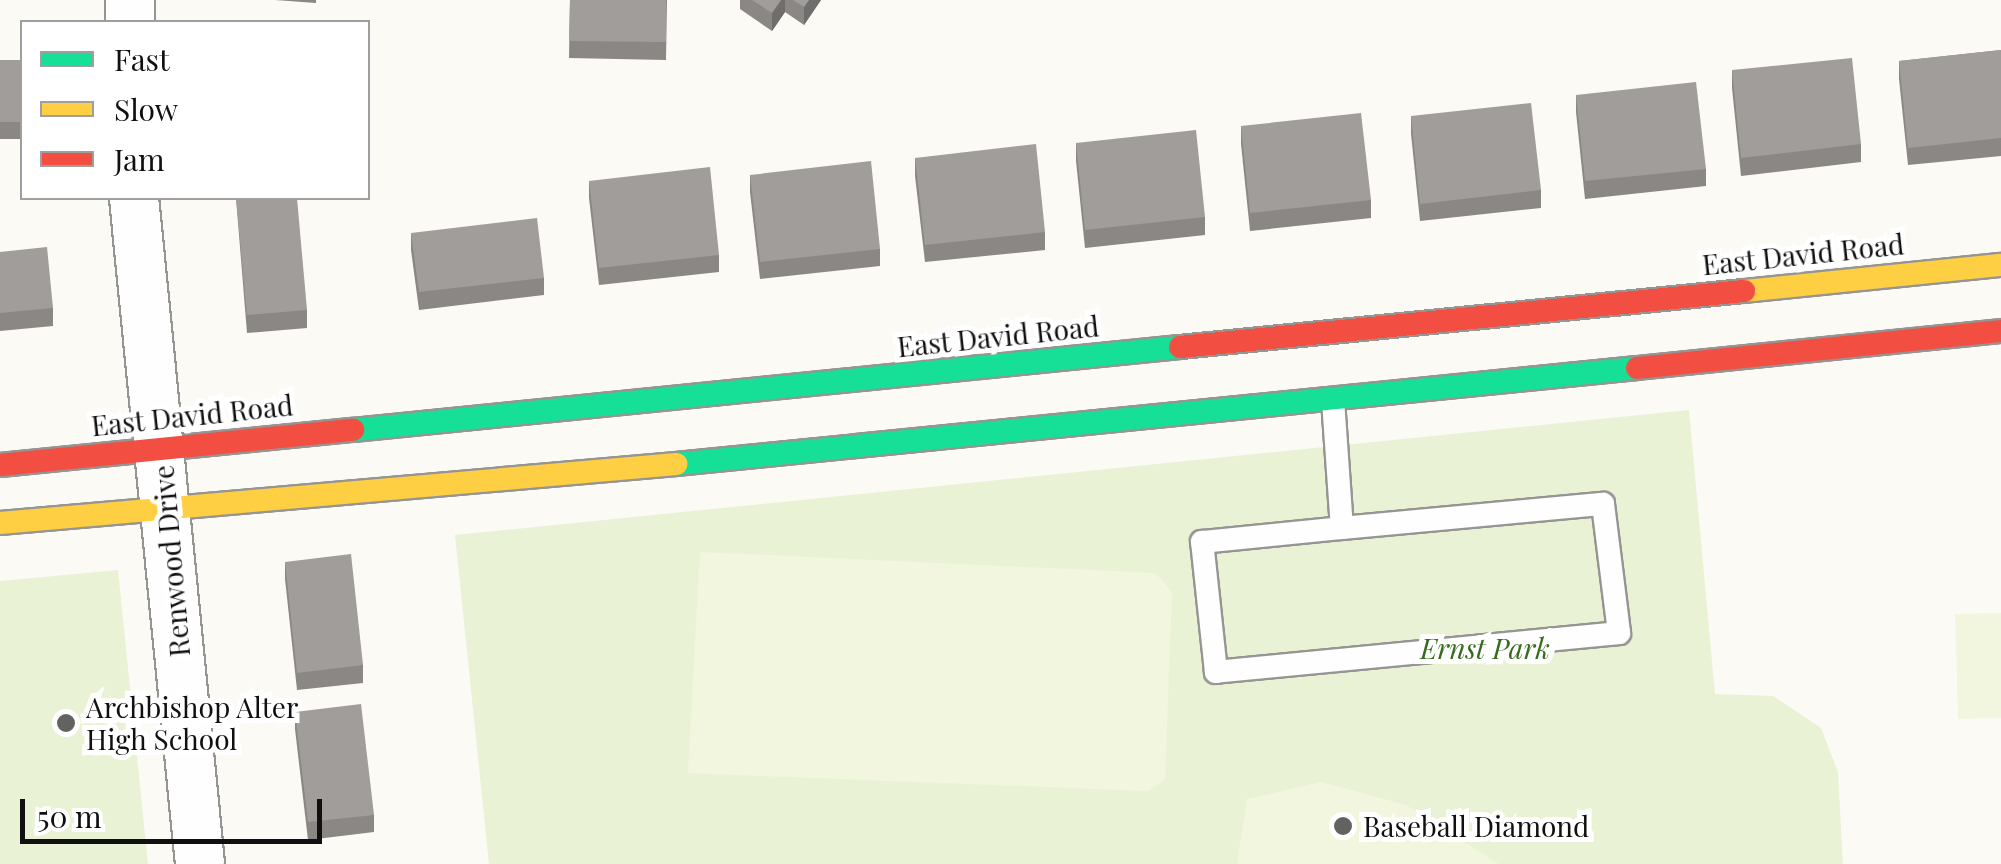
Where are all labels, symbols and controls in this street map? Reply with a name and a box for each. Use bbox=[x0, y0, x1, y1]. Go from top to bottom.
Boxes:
legend bbox=[20, 20, 370, 200]
text: Fast bbox=[114, 39, 170, 79]
text: Slow bbox=[114, 89, 178, 129]
text: Jam bbox=[114, 139, 165, 179]
street label: East David Road bbox=[1700, 227, 1906, 281]
street label: East David Road bbox=[895, 309, 1101, 363]
street label: East David Road bbox=[89, 388, 295, 442]
street label: Renwood Drive bbox=[146, 464, 196, 658]
park label: Ernst Park bbox=[1420, 631, 1550, 665]
place label: Archbishop Alter High School bbox=[86, 690, 299, 756]
marker: Archbishop Alter High School bbox=[55, 712, 77, 734]
scale bar bbox=[25, 779, 328, 841]
text: 50 m bbox=[37, 796, 102, 836]
place label: Baseball Diamond bbox=[1363, 809, 1589, 843]
marker: Baseball Diamond bbox=[1332, 815, 1354, 837]

